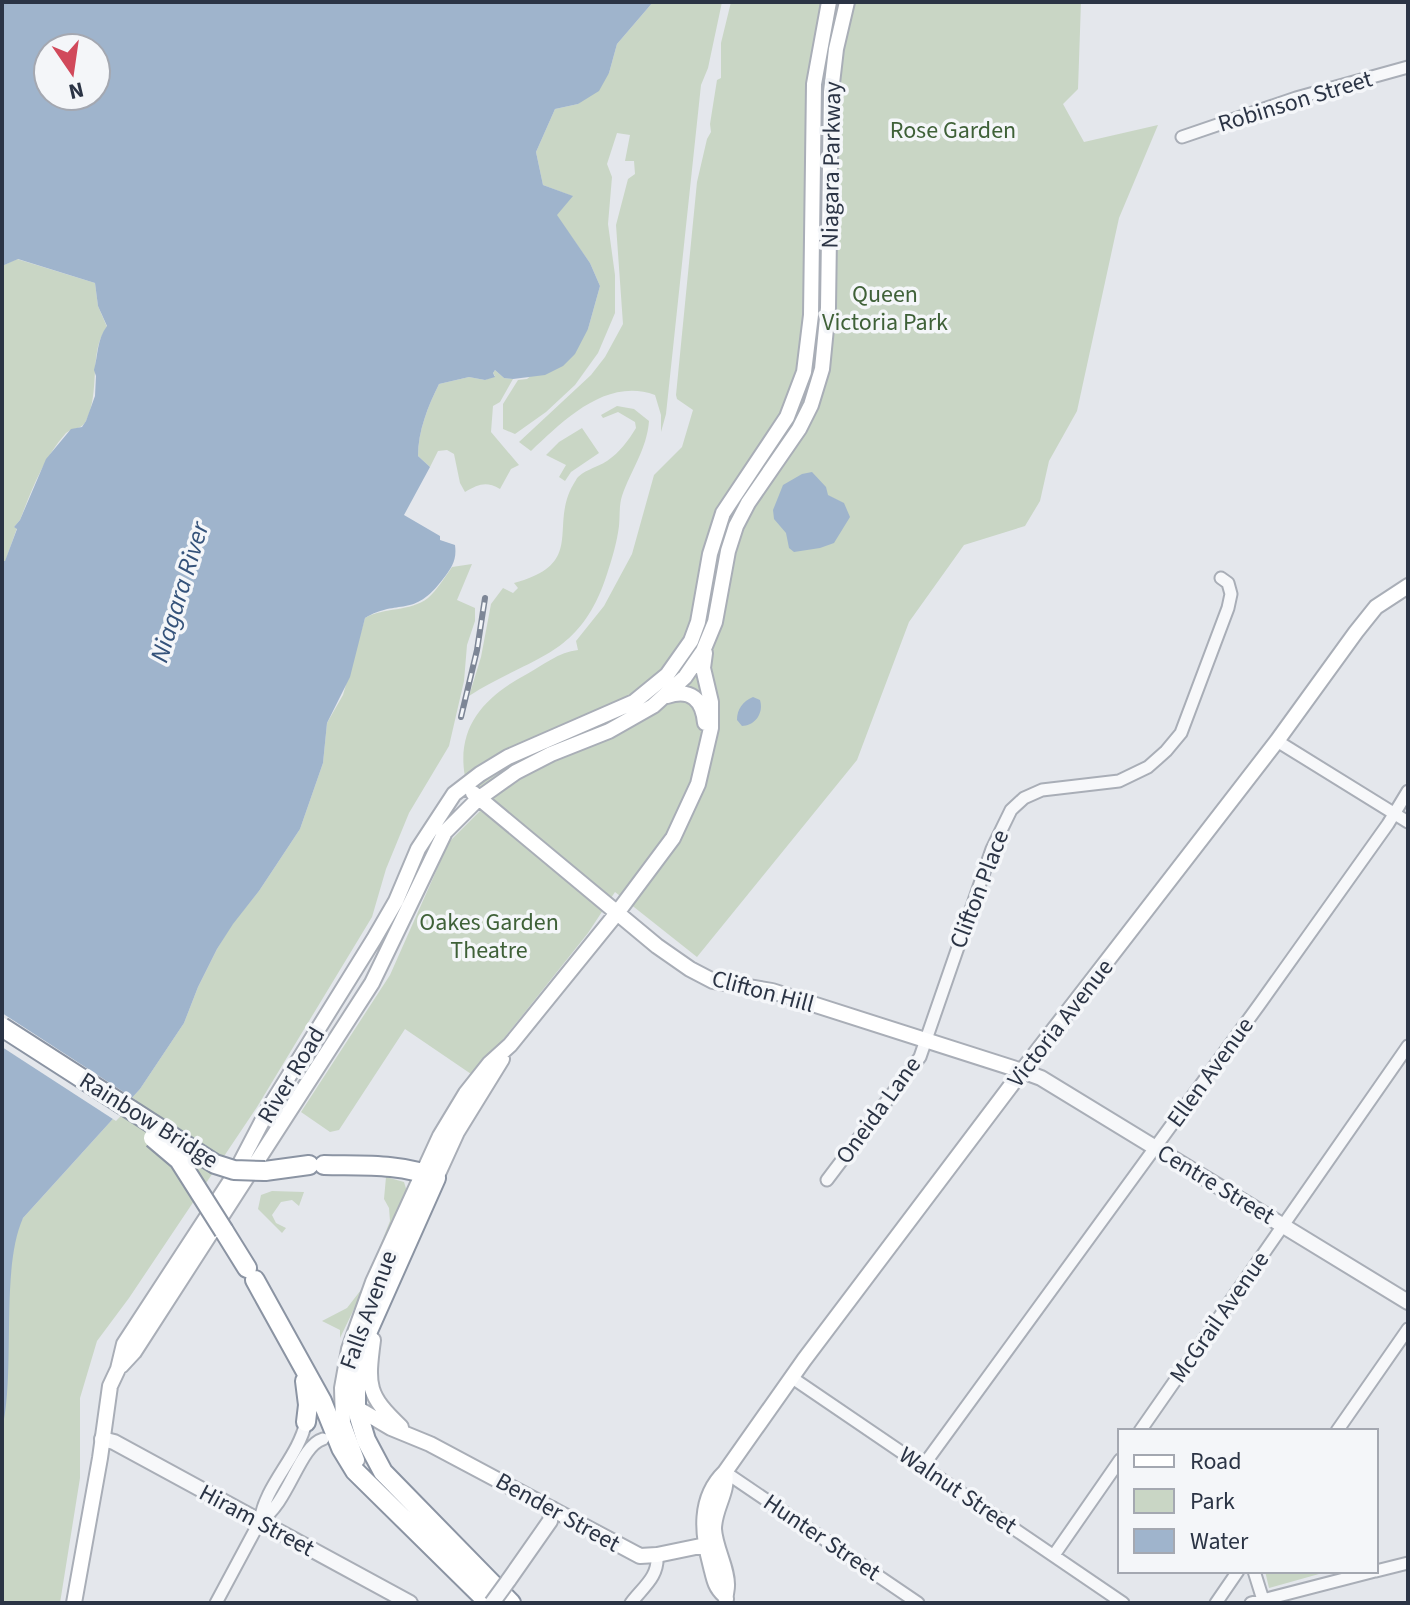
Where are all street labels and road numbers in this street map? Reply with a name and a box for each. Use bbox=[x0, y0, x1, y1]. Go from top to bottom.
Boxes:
street label: Robinson Street bbox=[1214, 61, 1377, 142]
street label: Niagara Parkway bbox=[813, 81, 850, 249]
street label: Clifton Place bbox=[941, 825, 1018, 954]
street label: Victoria Avenue bbox=[999, 952, 1122, 1095]
street label: Clifton Hill bbox=[708, 961, 818, 1022]
street label: Ellen Avenue bbox=[1158, 1010, 1262, 1135]
street label: River Road bbox=[249, 1020, 334, 1130]
street label: Oneida Lane bbox=[827, 1049, 930, 1172]
street label: Rainbow Bridge bbox=[72, 1064, 225, 1177]
street label: Centre Street bbox=[1150, 1135, 1281, 1233]
street label: McGrail Avenue bbox=[1161, 1244, 1278, 1390]
street label: Falls Avenue bbox=[331, 1246, 406, 1375]
street label: Walnut Street bbox=[892, 1438, 1024, 1543]
street label: Bender Street bbox=[489, 1464, 626, 1561]
street label: Hiram Street bbox=[193, 1475, 321, 1566]
street label: Hunter Street bbox=[756, 1485, 887, 1590]

